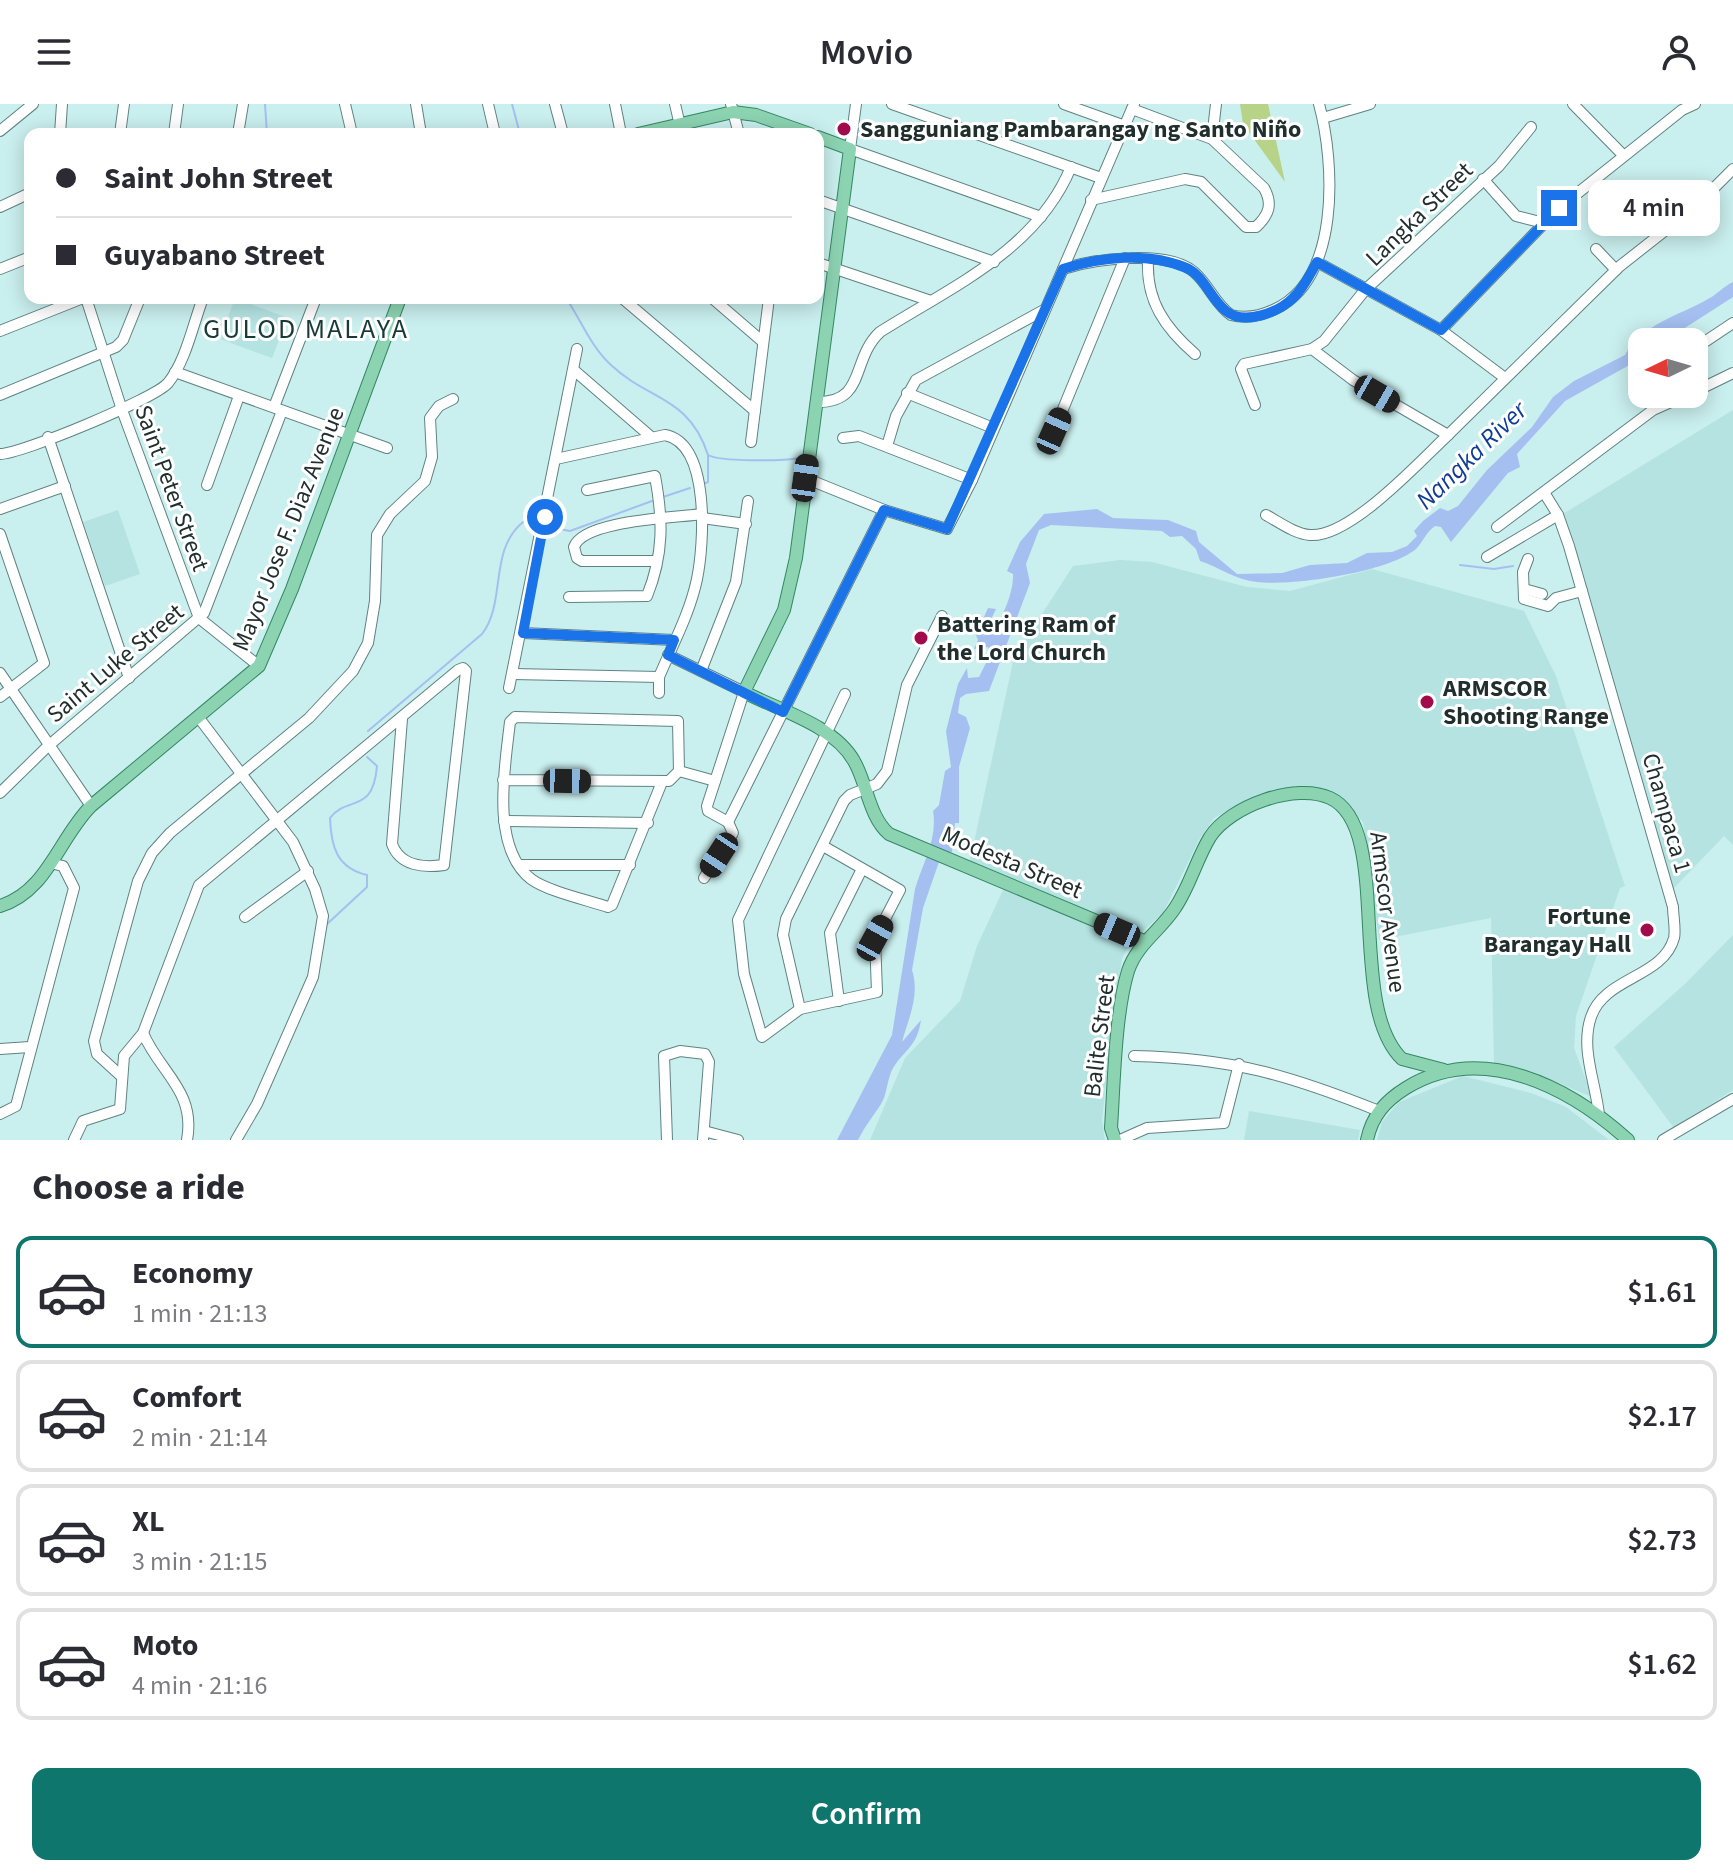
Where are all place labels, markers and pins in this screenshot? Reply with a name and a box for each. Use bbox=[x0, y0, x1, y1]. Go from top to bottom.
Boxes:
place label: Sangguniang Pambarangay ng Santo Niño bbox=[860, 112, 1301, 147]
marker: Sangguniang Pambarangay ng Santo Niño bbox=[835, 120, 853, 138]
place label: Battering Ram of the Lord Church bbox=[937, 607, 1116, 670]
marker: Battering Ram of the Lord Church bbox=[912, 629, 930, 647]
place label: ARMSCOR Shooting Range bbox=[1442, 671, 1609, 734]
marker: ARMSCOR Shooting Range bbox=[1418, 693, 1436, 711]
place label: Fortune Barangay Hall bbox=[1484, 899, 1631, 962]
marker: Fortune Barangay Hall bbox=[1638, 921, 1656, 939]

